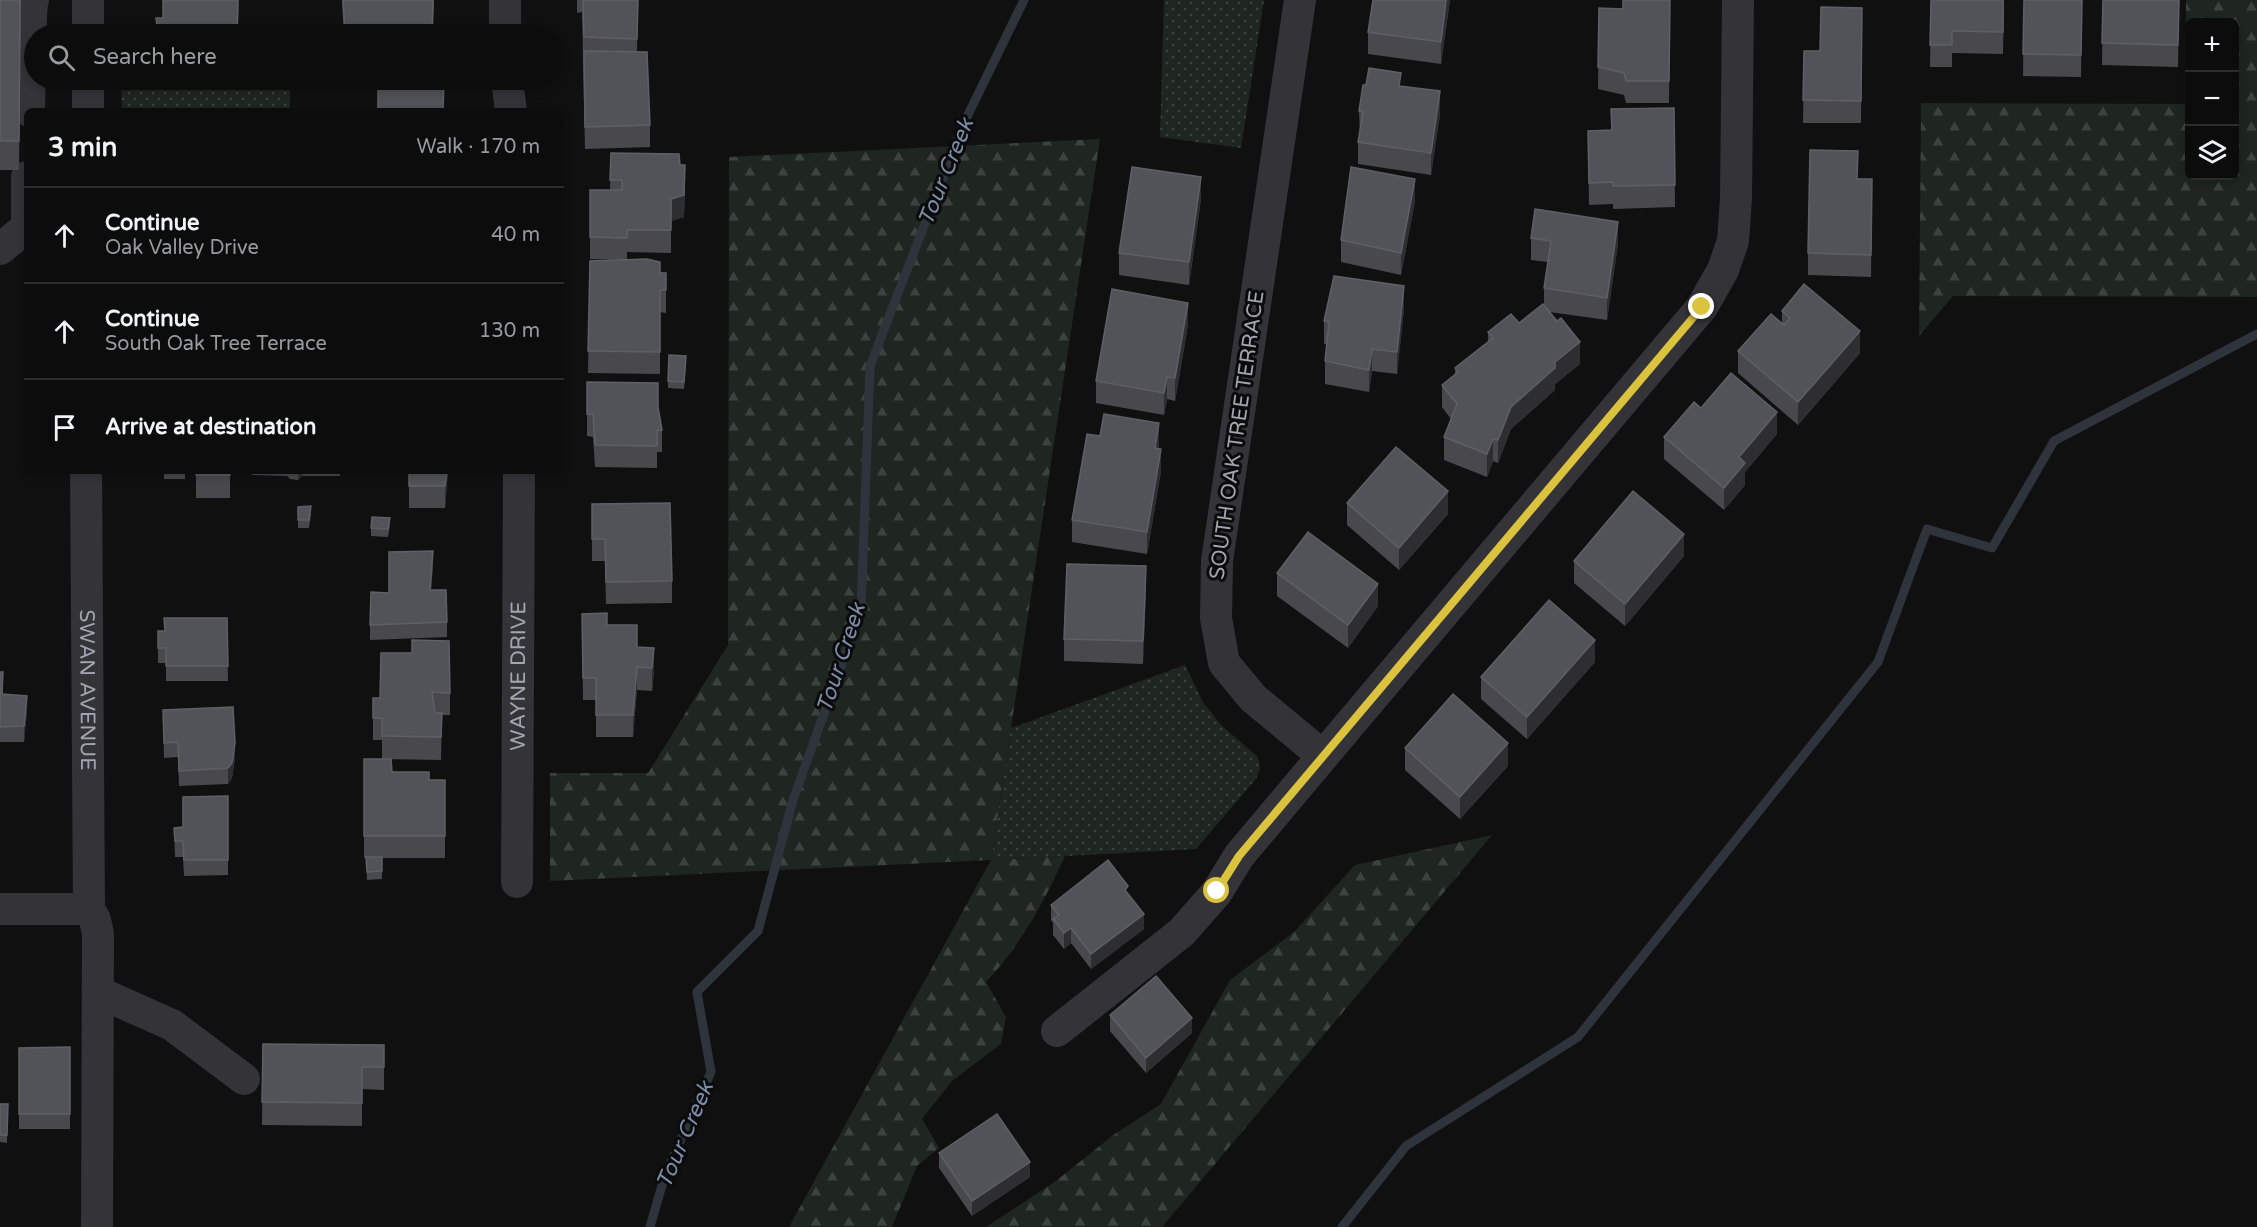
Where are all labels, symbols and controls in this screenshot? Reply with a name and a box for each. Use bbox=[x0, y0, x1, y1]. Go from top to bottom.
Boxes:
map controls bbox=[2185, 18, 2239, 180]
button: + bbox=[2185, 18, 2239, 72]
search box bbox=[24, 24, 564, 90]
icon: search bbox=[45, 41, 78, 74]
text: Search here bbox=[93, 44, 217, 70]
button: − bbox=[2185, 72, 2239, 126]
water label: Tour Creek bbox=[913, 113, 980, 229]
button: layers bbox=[2185, 126, 2239, 180]
text: 3 min bbox=[48, 132, 117, 163]
text: Walk · 170 m bbox=[417, 135, 540, 159]
text: Continue bbox=[105, 210, 200, 236]
icon: ahead bbox=[48, 219, 81, 252]
text: 40 m bbox=[491, 223, 540, 247]
text: Oak Valley Drive bbox=[105, 236, 259, 260]
street label: SOUTH OAK TREE TERRACE bbox=[1204, 289, 1270, 581]
route end bbox=[1688, 293, 1714, 319]
text: Continue bbox=[105, 306, 200, 332]
icon: ahead bbox=[48, 315, 81, 348]
text: 130 m bbox=[479, 319, 540, 343]
text: South Oak Tree Terrace bbox=[105, 332, 327, 356]
icon: arrive bbox=[48, 411, 81, 444]
text: Arrive at destination bbox=[105, 414, 316, 440]
water label: Tour Creek bbox=[811, 598, 871, 716]
street label: WAYNE DRIVE bbox=[505, 601, 531, 751]
street label: SWAN AVENUE bbox=[74, 609, 101, 771]
route start bbox=[1203, 877, 1229, 903]
water label: Tour Creek bbox=[651, 1076, 720, 1192]

